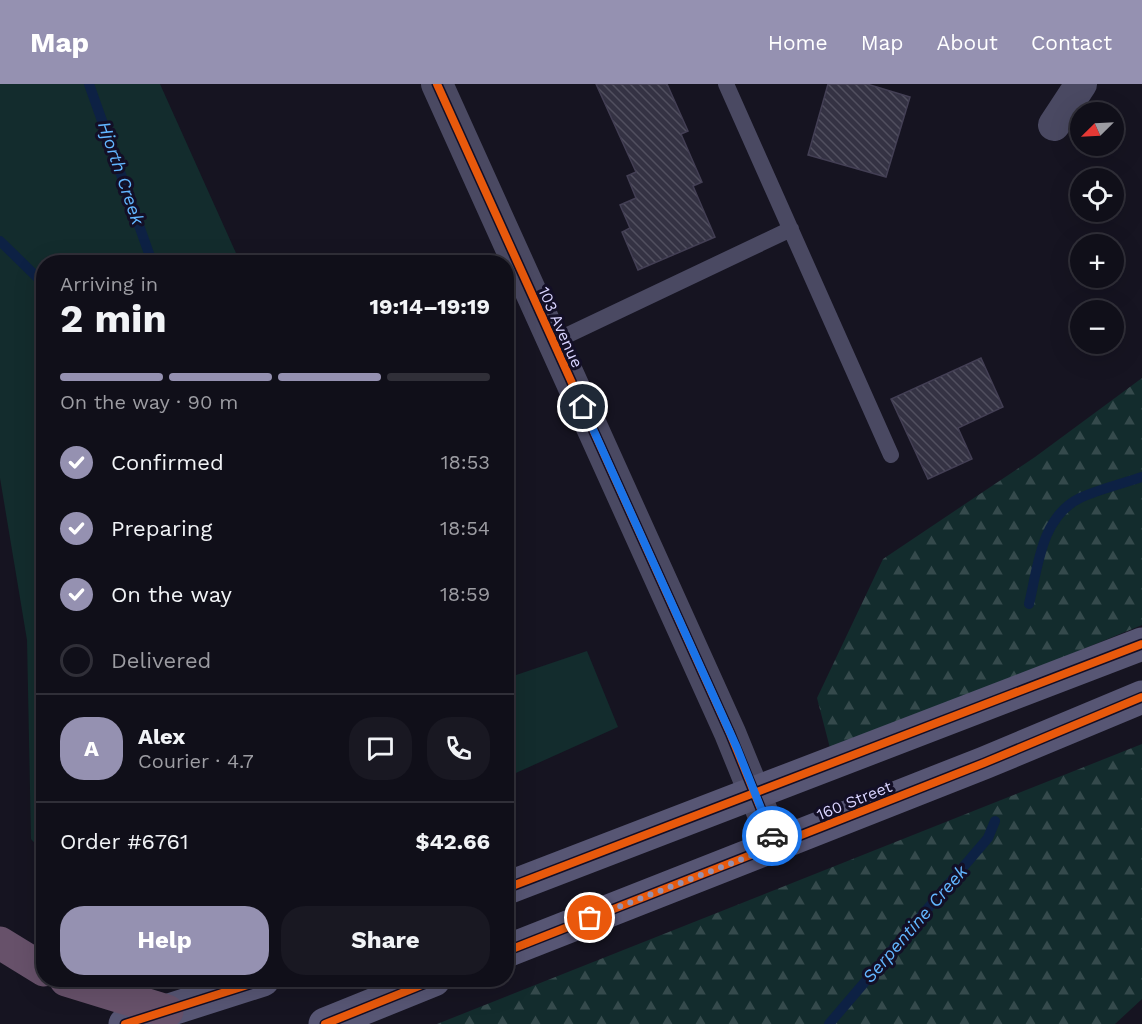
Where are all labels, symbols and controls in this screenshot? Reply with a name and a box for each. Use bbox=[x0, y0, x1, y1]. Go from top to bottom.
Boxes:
text: Map bbox=[30, 26, 89, 59]
text: Home bbox=[768, 30, 828, 55]
text: Map bbox=[861, 30, 904, 55]
text: About bbox=[937, 30, 998, 55]
text: Contact bbox=[1031, 30, 1112, 55]
north arrow bbox=[1070, 102, 1124, 156]
map controls bbox=[1070, 102, 1124, 354]
water label: Hjorth Creek bbox=[94, 118, 149, 228]
button: locate bbox=[1070, 168, 1124, 222]
button: + bbox=[1070, 234, 1124, 288]
text: Arriving in bbox=[60, 272, 158, 296]
street label: 103 Avenue bbox=[534, 284, 587, 371]
text: 19:14–19:19 bbox=[370, 294, 490, 319]
text: 2 min bbox=[60, 296, 167, 341]
button: − bbox=[1070, 300, 1124, 354]
pin bbox=[557, 381, 608, 432]
text: On the way · 90 m bbox=[60, 390, 238, 414]
icon: home bbox=[566, 390, 599, 423]
icon: check bbox=[60, 446, 93, 479]
text: Confirmed bbox=[111, 450, 224, 475]
text: 18:53 bbox=[441, 450, 490, 474]
icon: check bbox=[60, 512, 93, 545]
text: Preparing bbox=[111, 516, 212, 541]
text: 18:54 bbox=[440, 516, 490, 540]
icon: check bbox=[60, 578, 93, 611]
text: On the way bbox=[111, 582, 232, 607]
text: 18:59 bbox=[440, 582, 490, 606]
text: Delivered bbox=[111, 648, 211, 673]
button: chat bbox=[349, 717, 412, 780]
button: phone bbox=[427, 717, 490, 780]
text: Alex bbox=[138, 724, 185, 749]
text: A bbox=[84, 736, 99, 761]
text: Courier · 4.7 bbox=[138, 749, 254, 773]
street label: 160 Street bbox=[814, 777, 895, 824]
courier bbox=[742, 806, 802, 866]
icon: car bbox=[756, 820, 789, 853]
text: Order #6761 bbox=[60, 829, 189, 854]
text: $42.66 bbox=[415, 829, 490, 854]
water label: Serpentine Creek bbox=[858, 860, 972, 987]
pin bbox=[564, 892, 615, 943]
icon: bag bbox=[573, 901, 606, 934]
button: Help bbox=[60, 906, 269, 975]
button: Share bbox=[281, 906, 490, 975]

